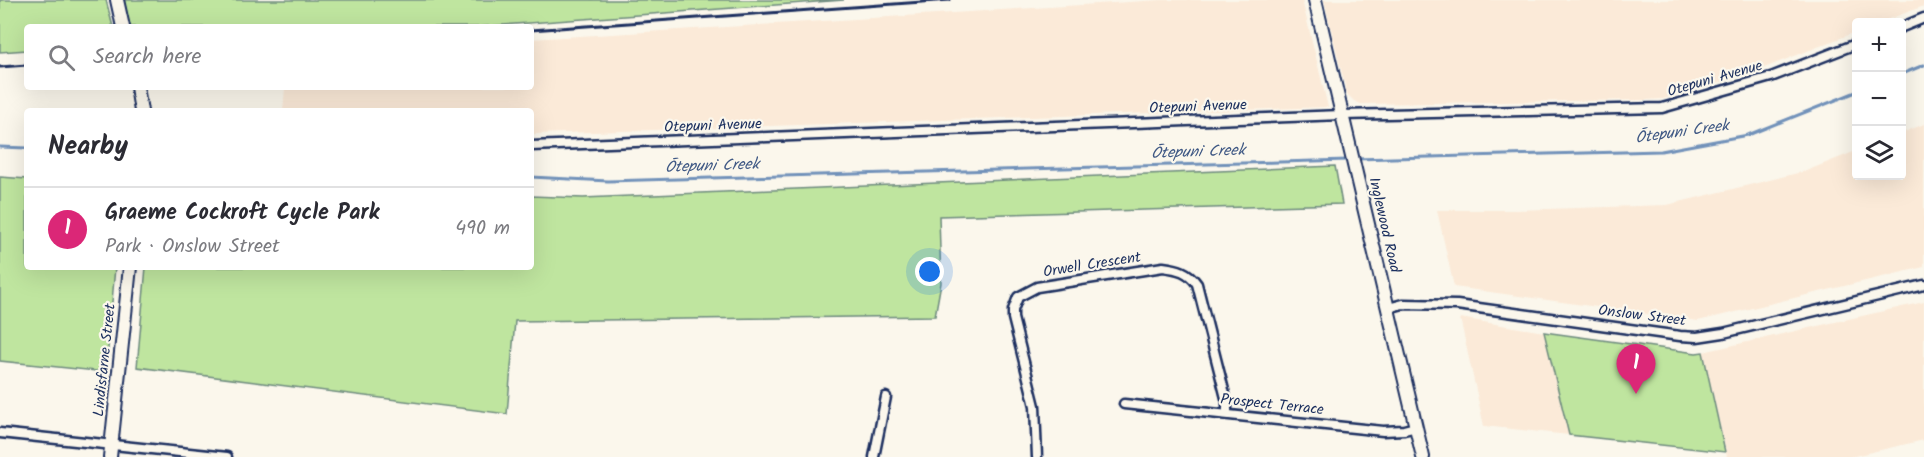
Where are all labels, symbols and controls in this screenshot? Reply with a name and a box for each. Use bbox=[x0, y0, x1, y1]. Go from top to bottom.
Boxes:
map controls bbox=[1852, 18, 1906, 180]
button: + bbox=[1852, 18, 1906, 72]
search box bbox=[24, 24, 534, 90]
text: Search here bbox=[93, 40, 201, 75]
icon: search bbox=[45, 41, 78, 74]
street label: Otepuni Avenue bbox=[1665, 54, 1766, 104]
button: − bbox=[1852, 72, 1906, 126]
street label: Otepuni Avenue bbox=[1149, 93, 1248, 121]
street label: Otepuni Avenue bbox=[664, 112, 763, 140]
water label: Ōtepuni Creek bbox=[1634, 113, 1733, 151]
text: Nearby bbox=[48, 126, 128, 168]
button: layers bbox=[1852, 126, 1906, 180]
water label: Ōtepuni Creek bbox=[1151, 138, 1248, 166]
water label: Ōtepuni Creek bbox=[665, 152, 762, 180]
street label: Inglewood Road bbox=[1361, 175, 1407, 276]
text: Graeme Cockroft Cycle Park bbox=[105, 196, 379, 231]
text: 1 bbox=[64, 213, 71, 245]
text: 490 m bbox=[455, 213, 510, 245]
text: Park · Onslow Street bbox=[105, 231, 280, 263]
street label: Orwell Crescent bbox=[1041, 245, 1143, 285]
your location bbox=[915, 257, 944, 286]
street label: Onslow Street bbox=[1597, 299, 1687, 333]
street label: Lindisfarne Street bbox=[87, 302, 123, 418]
pin: 1 bbox=[1616, 344, 1656, 394]
street label: Prospect Terrace bbox=[1219, 388, 1325, 422]

